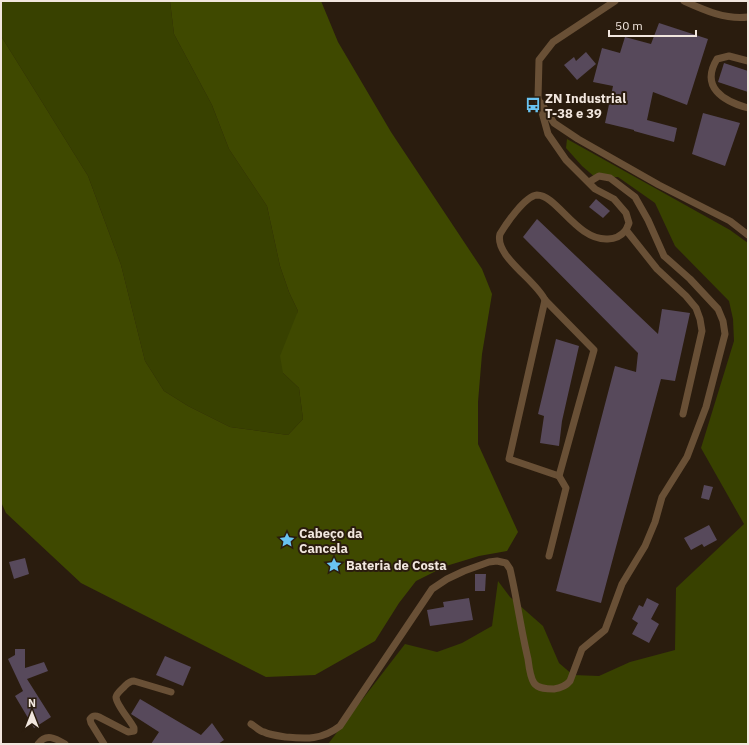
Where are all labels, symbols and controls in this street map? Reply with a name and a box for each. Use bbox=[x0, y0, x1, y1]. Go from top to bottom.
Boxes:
scale bar bbox=[609, 12, 696, 38]
text: 50 m bbox=[615, 18, 643, 33]
place label: ZN Industrial T-38 e 39 bbox=[545, 90, 626, 122]
bus stop icon: ZN Industrial T-38 e 39 bbox=[524, 96, 542, 114]
place label: Cabeço da Cancela bbox=[299, 525, 362, 557]
place icon: Cabeço da Cancela bbox=[278, 531, 296, 549]
place icon: Bateria de Costa bbox=[325, 556, 343, 574]
place label: Bateria de Costa bbox=[346, 557, 447, 574]
north arrow bbox=[12, 693, 52, 733]
text: N bbox=[28, 696, 36, 710]

